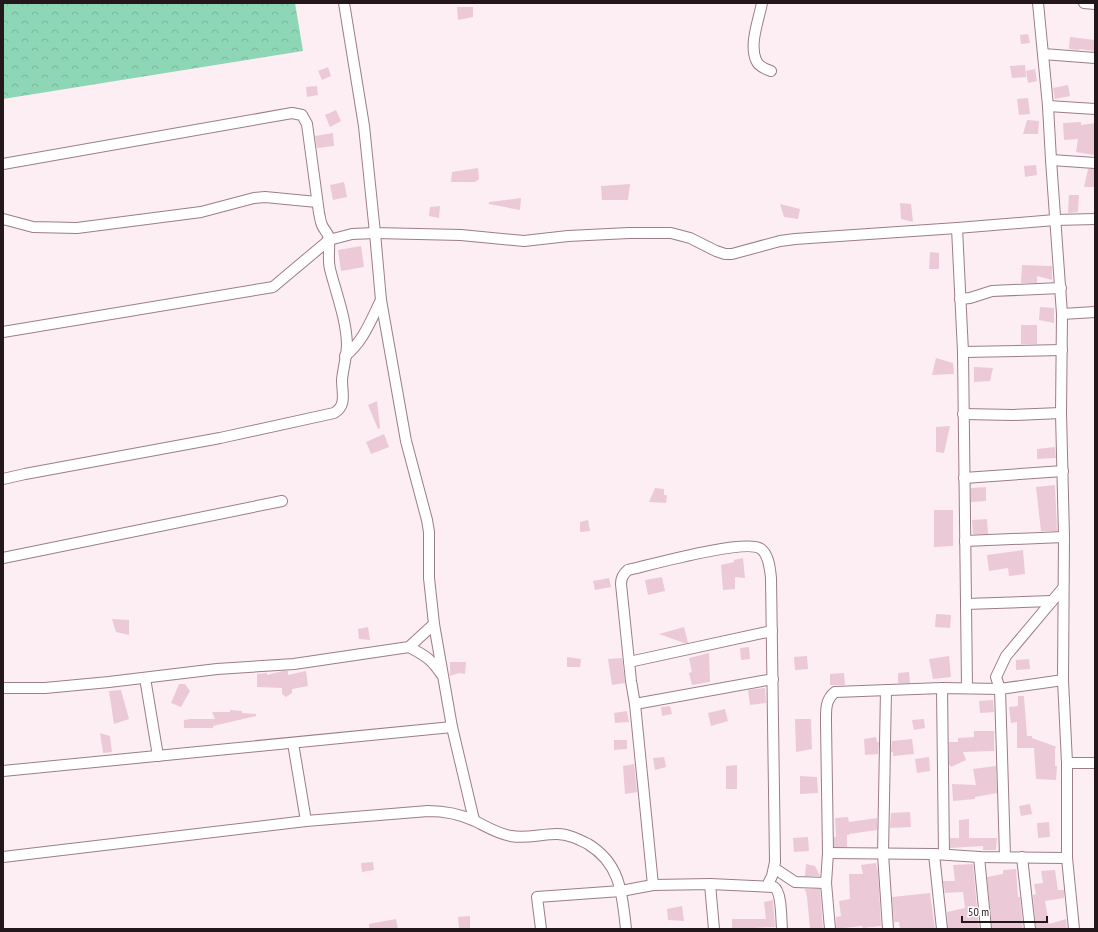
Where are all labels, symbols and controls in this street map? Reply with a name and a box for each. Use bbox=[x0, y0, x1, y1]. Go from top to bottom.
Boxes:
scale bar bbox=[962, 898, 1047, 924]
text: 50 m bbox=[968, 904, 989, 919]

